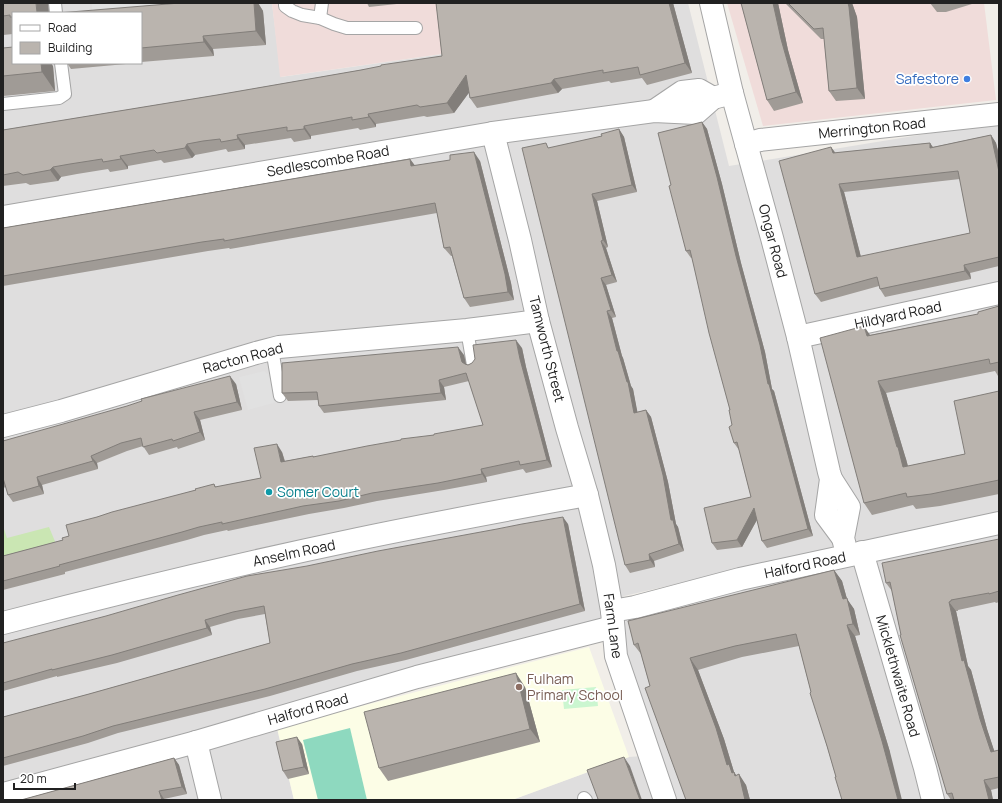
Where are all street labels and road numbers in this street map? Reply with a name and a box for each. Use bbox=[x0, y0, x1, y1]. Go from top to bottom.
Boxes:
street label: Merrington Road bbox=[817, 112, 927, 143]
street label: Sedlescombe Road bbox=[265, 140, 391, 181]
street label: Ongar Road bbox=[755, 202, 792, 280]
street label: Tamworth Street bbox=[525, 294, 570, 404]
street label: Hildyard Road bbox=[853, 296, 943, 333]
street label: Racton Road bbox=[201, 338, 285, 377]
street label: Anselm Road bbox=[251, 535, 337, 571]
street label: Halford Road bbox=[762, 547, 847, 582]
street label: Farm Lane bbox=[600, 592, 627, 660]
street label: Micklethwaite Road bbox=[872, 613, 925, 739]
street label: Halford Road bbox=[265, 688, 350, 729]

